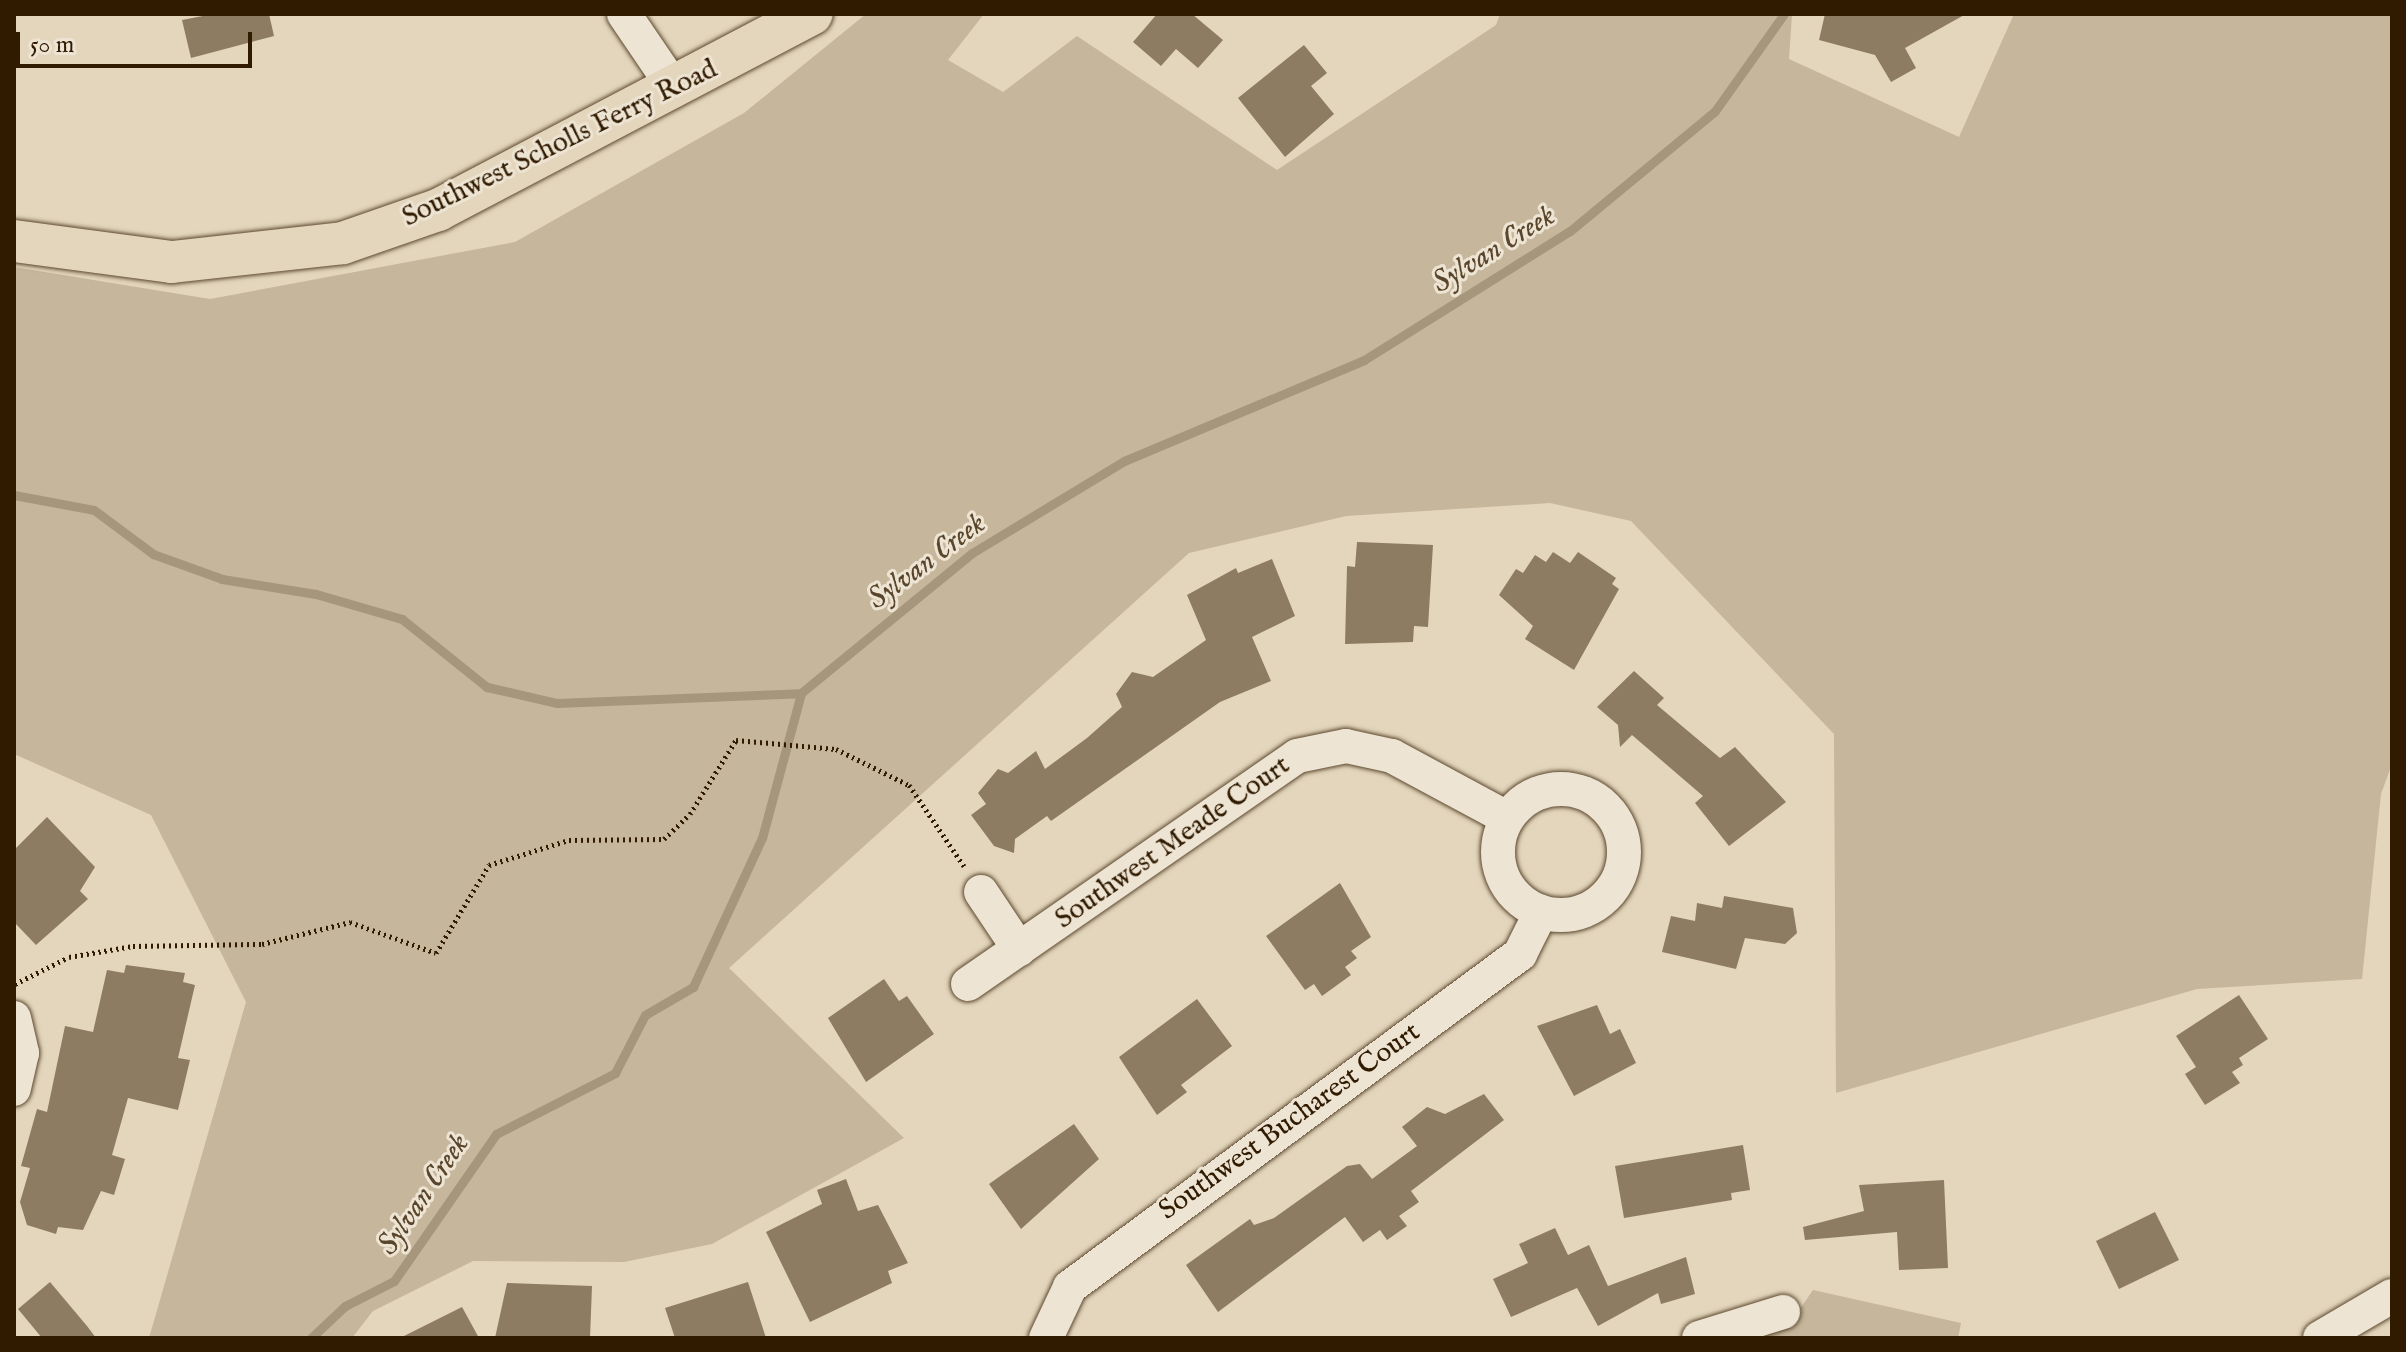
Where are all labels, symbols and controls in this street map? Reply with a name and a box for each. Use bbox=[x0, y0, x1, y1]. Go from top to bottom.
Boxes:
scale bar bbox=[20, 16, 256, 66]
text: 50 m bbox=[30, 30, 74, 61]
street label: Southwest Scholls Ferry Road bbox=[397, 53, 723, 235]
water label: Sylvan Creek bbox=[1426, 198, 1562, 302]
water label: Sylvan Creek bbox=[861, 506, 993, 618]
street label: Southwest Meade Court bbox=[1049, 749, 1297, 937]
street label: Southwest Bucharest Court bbox=[1153, 1016, 1427, 1228]
water label: Sylvan Creek bbox=[370, 1128, 478, 1262]

